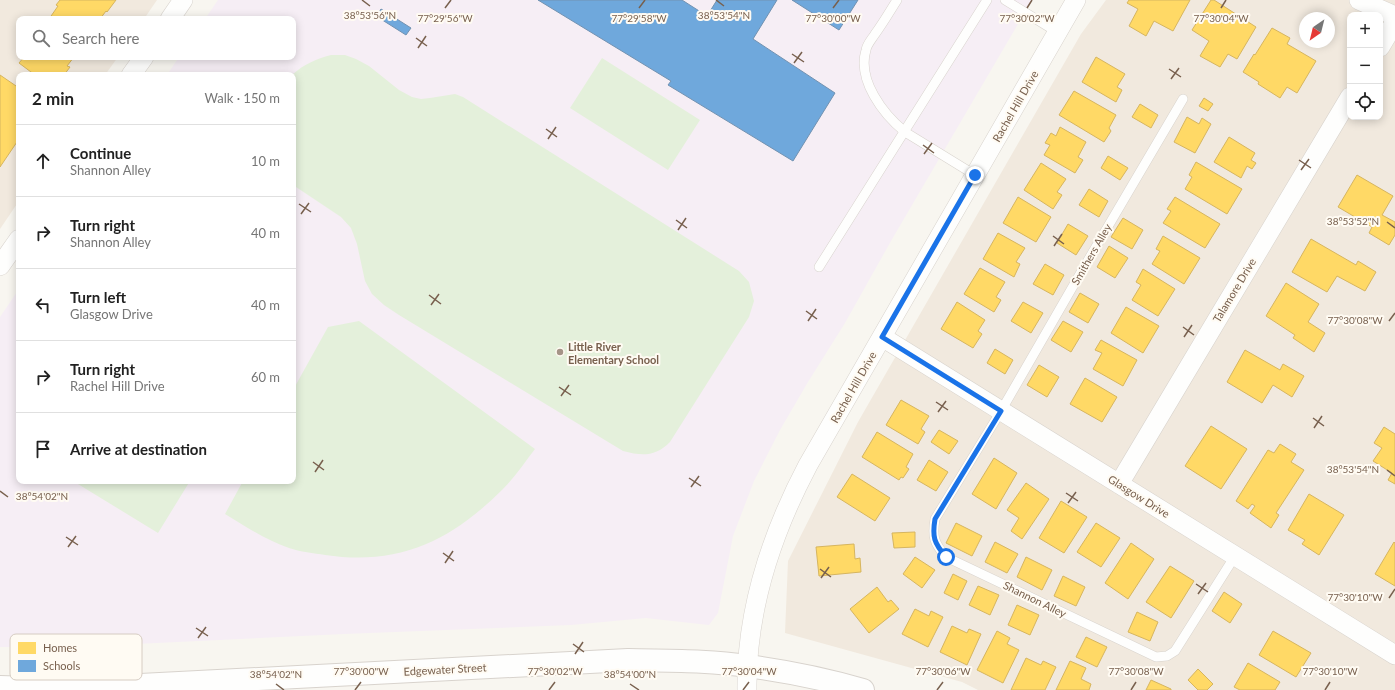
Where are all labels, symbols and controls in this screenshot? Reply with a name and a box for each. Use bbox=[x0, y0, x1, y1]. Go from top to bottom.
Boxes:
text: 38°53'56"N bbox=[344, 9, 396, 21]
text: 38°53'54"N bbox=[698, 9, 750, 21]
text: 77°29'56"W bbox=[417, 12, 473, 24]
text: 77°29'58"W bbox=[611, 12, 667, 24]
text: 77°30'00"W bbox=[805, 12, 861, 24]
text: 77°30'02"W bbox=[999, 12, 1055, 24]
text: 77°30'04"W bbox=[1193, 12, 1249, 24]
north arrow bbox=[1299, 12, 1335, 48]
map controls bbox=[1347, 12, 1383, 120]
button: + bbox=[1347, 12, 1383, 48]
search box bbox=[16, 16, 296, 60]
icon: search bbox=[30, 27, 52, 49]
text: Search here bbox=[62, 29, 139, 47]
button: − bbox=[1347, 48, 1383, 84]
street label: Rachel Hill Drive bbox=[989, 68, 1041, 144]
button: locate bbox=[1347, 84, 1383, 120]
text: 2 min bbox=[32, 88, 74, 109]
text: Walk · 150 m bbox=[204, 90, 280, 106]
text: Continue bbox=[70, 144, 131, 162]
icon: ahead bbox=[32, 150, 54, 172]
text: 10 m bbox=[251, 153, 280, 169]
text: Shannon Alley bbox=[70, 162, 151, 178]
route end bbox=[966, 166, 984, 184]
text: 38°53'52"N bbox=[1327, 215, 1379, 227]
text: Turn right bbox=[70, 216, 135, 234]
street label: Smithers Alley bbox=[1068, 221, 1114, 287]
icon: right bbox=[32, 222, 54, 244]
text: 40 m bbox=[251, 225, 280, 241]
text: Shannon Alley bbox=[70, 234, 151, 250]
street label: Talamore Drive bbox=[1210, 255, 1258, 325]
text: Turn left bbox=[70, 288, 126, 306]
icon: left bbox=[32, 294, 54, 316]
text: 40 m bbox=[251, 297, 280, 313]
text: Glasgow Drive bbox=[70, 306, 153, 322]
text: 77°30'08"W bbox=[1327, 314, 1383, 326]
place label: Little River Elementary School bbox=[568, 340, 659, 366]
marker: Little River Elementary School bbox=[555, 347, 565, 357]
street label: Rachel Hill Drive bbox=[827, 349, 879, 425]
text: Turn right bbox=[70, 360, 135, 378]
icon: right bbox=[32, 366, 54, 388]
text: 60 m bbox=[251, 369, 280, 385]
text: Rachel Hill Drive bbox=[70, 378, 165, 394]
icon: arrive bbox=[32, 438, 54, 460]
text: Arrive at destination bbox=[70, 440, 207, 458]
text: 38°53'54"N bbox=[1327, 463, 1379, 475]
street label: Glasgow Drive bbox=[1106, 472, 1172, 520]
text: 38°54'02"N bbox=[16, 490, 68, 502]
route start bbox=[937, 548, 955, 566]
street label: Shannon Alley bbox=[1001, 578, 1069, 620]
text: 77°30'10"W bbox=[1327, 591, 1383, 603]
legend bbox=[10, 634, 142, 680]
text: Homes bbox=[43, 641, 77, 654]
text: Schools bbox=[43, 659, 80, 672]
street label: Edgewater Street bbox=[403, 660, 487, 678]
text: 77°30'00"W bbox=[333, 665, 389, 677]
text: 77°30'02"W bbox=[527, 665, 583, 677]
text: 77°30'04"W bbox=[721, 665, 777, 677]
text: 77°30'06"W bbox=[915, 665, 971, 677]
text: 77°30'08"W bbox=[1108, 665, 1164, 677]
text: 77°30'10"W bbox=[1302, 665, 1358, 677]
text: 38°54'02"N bbox=[250, 668, 302, 680]
text: 38°54'00"N bbox=[604, 668, 656, 680]

